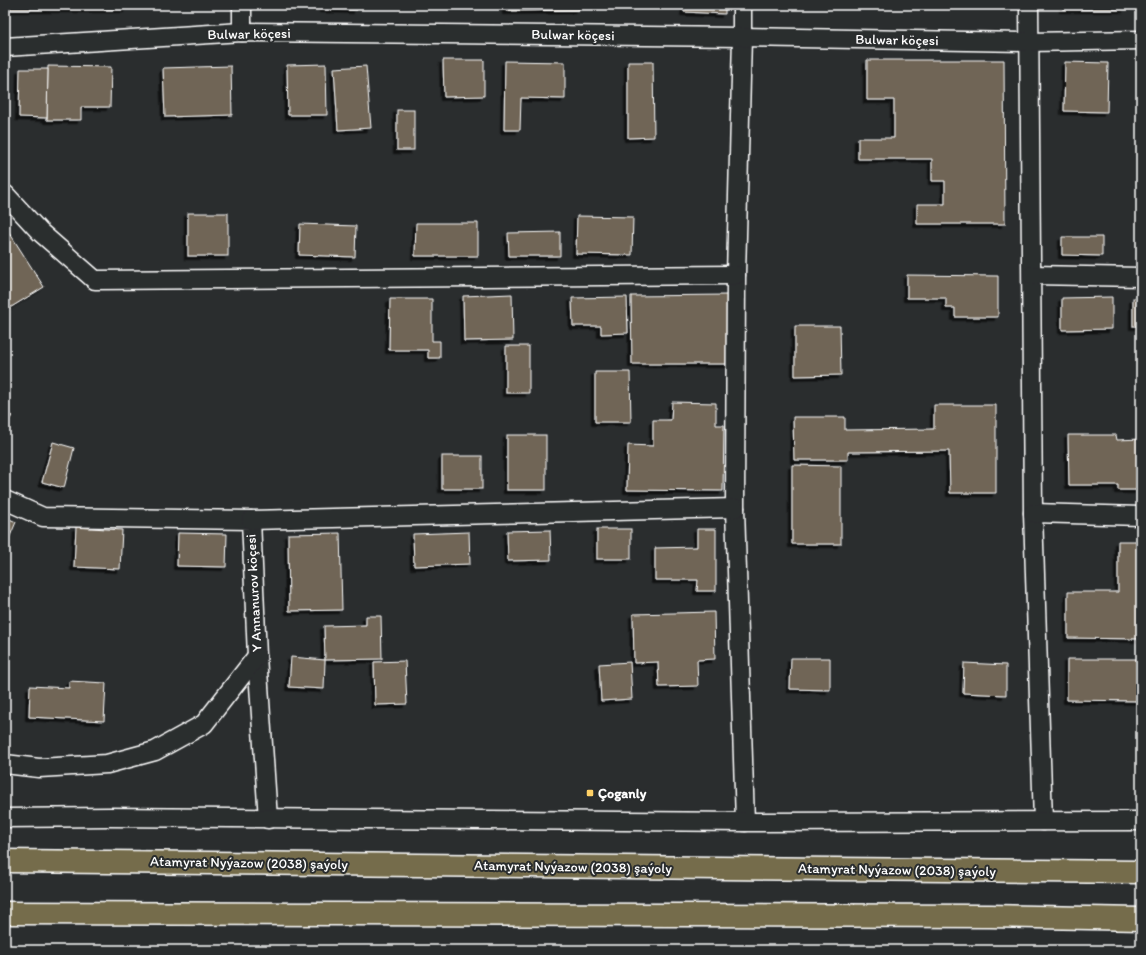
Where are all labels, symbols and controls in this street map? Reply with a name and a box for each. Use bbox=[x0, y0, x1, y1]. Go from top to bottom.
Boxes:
street label: Bulwar köçesi bbox=[207, 25, 291, 43]
street label: Bulwar köçesi bbox=[531, 26, 615, 44]
street label: Bulwar köçesi bbox=[855, 31, 939, 49]
street label: Y Annanurov köçesi bbox=[242, 534, 266, 652]
place label: Çoganly bbox=[598, 785, 647, 802]
marker: Çoganly bbox=[585, 788, 595, 798]
street label: Atamyrat Nyýazow (2038) şaýoly bbox=[150, 853, 348, 873]
street label: Atamyrat Nyýazow (2038) şaýoly bbox=[474, 857, 672, 877]
street label: Atamyrat Nyýazow (2038) şaýoly bbox=[798, 860, 996, 880]

